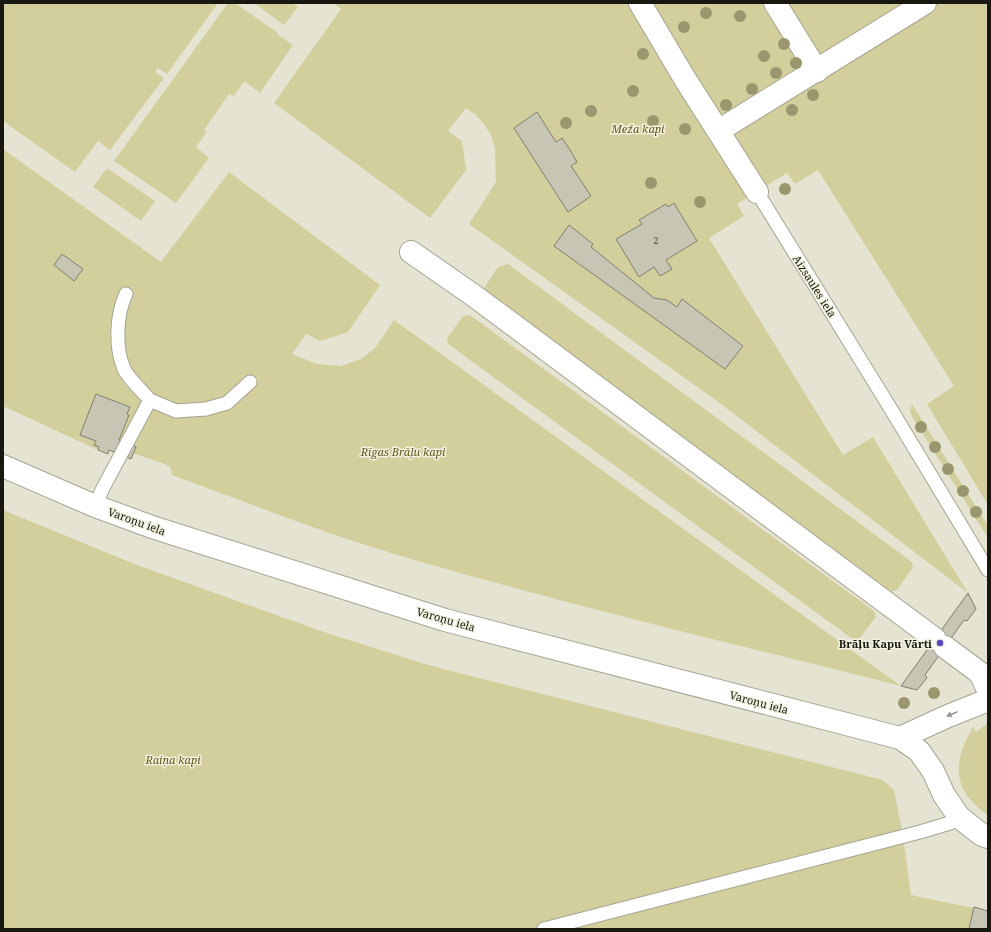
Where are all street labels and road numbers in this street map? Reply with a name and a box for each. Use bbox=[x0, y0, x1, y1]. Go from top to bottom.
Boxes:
street label: Aizsaules iela bbox=[790, 252, 840, 320]
street label: Varoņu iela bbox=[106, 504, 168, 538]
street label: Varoņu iela bbox=[415, 603, 477, 635]
street label: Varoņu iela bbox=[728, 687, 790, 717]

